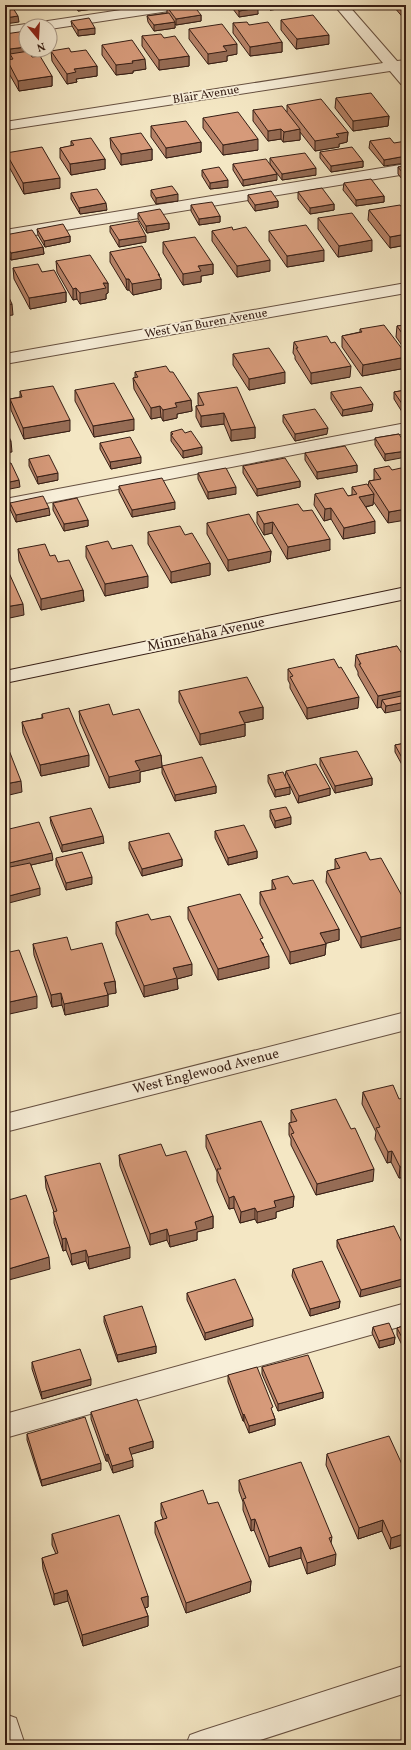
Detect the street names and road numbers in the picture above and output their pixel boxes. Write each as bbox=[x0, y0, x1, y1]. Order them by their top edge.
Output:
street label: Blair Avenue bbox=[171, 82, 241, 108]
street label: West Van Buren Avenue bbox=[143, 305, 269, 343]
street label: Minnehaha Avenue bbox=[145, 613, 267, 657]
street label: West Englewood Avenue bbox=[131, 1045, 281, 1099]

